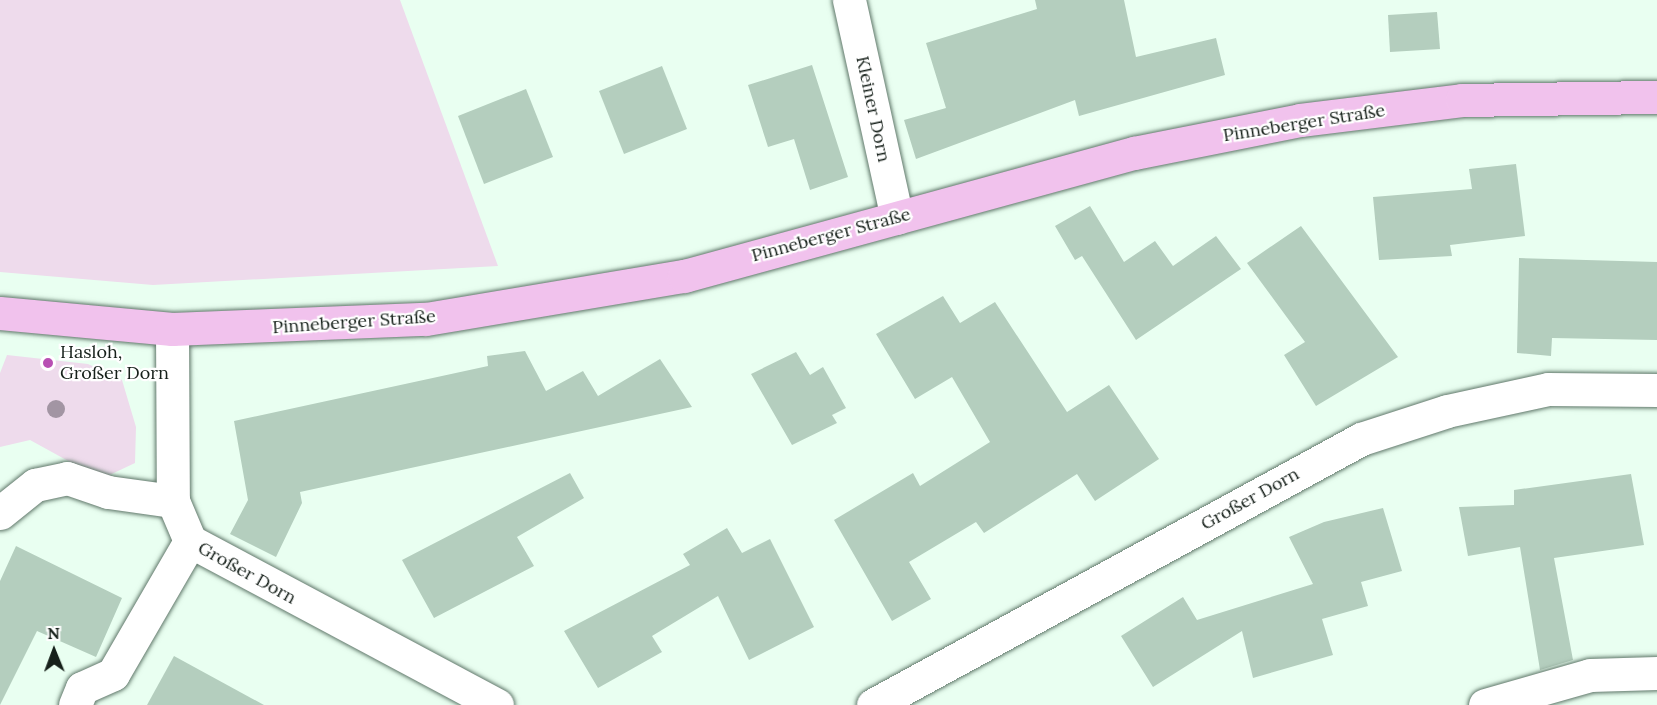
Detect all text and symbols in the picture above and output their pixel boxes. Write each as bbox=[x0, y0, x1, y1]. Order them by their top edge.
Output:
street label: Kleiner Dorn bbox=[851, 54, 895, 164]
street label: Pinneberger Straße bbox=[1221, 100, 1387, 146]
street label: Pinneberger Straße bbox=[749, 203, 913, 267]
street label: Pinneberger Straße bbox=[272, 306, 436, 338]
place label: Hasloh, Großer Dorn bbox=[60, 342, 169, 385]
marker: Hasloh, Großer Dorn bbox=[41, 356, 55, 370]
street label: Großer Dorn bbox=[1197, 463, 1303, 535]
street label: Großer Dorn bbox=[194, 537, 300, 609]
north arrow bbox=[24, 621, 84, 681]
text: N bbox=[47, 623, 60, 643]

